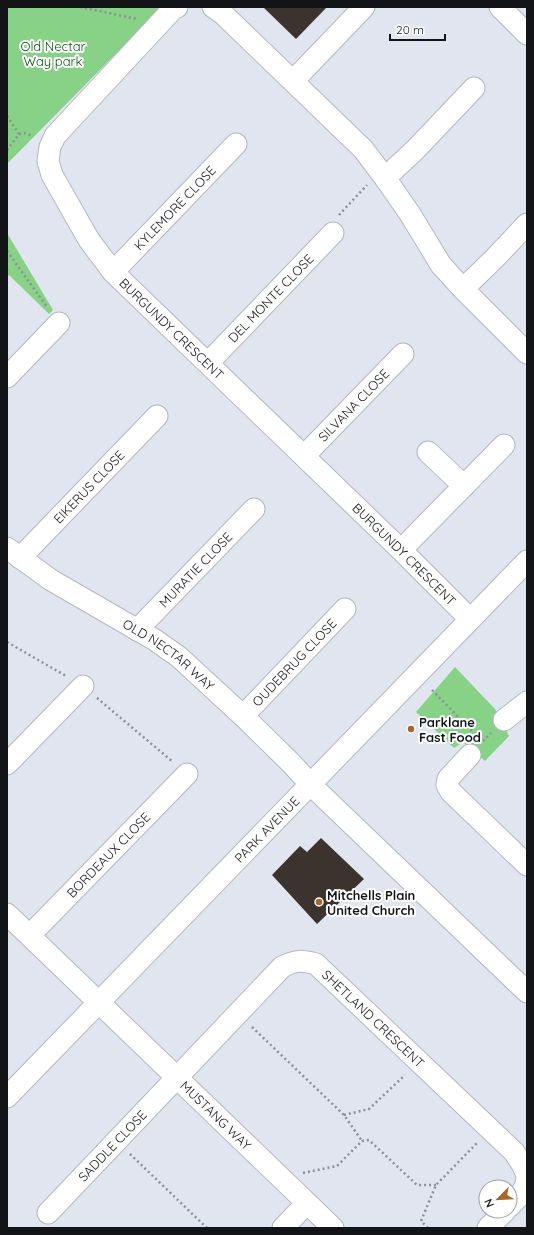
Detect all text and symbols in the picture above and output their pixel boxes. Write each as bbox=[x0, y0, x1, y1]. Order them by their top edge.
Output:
scale bar bbox=[390, 16, 445, 42]
text: 20 m bbox=[396, 22, 424, 37]
park label: Old Nectar Way park bbox=[20, 38, 86, 69]
street label: KYLEMORE CLOSE bbox=[130, 162, 219, 253]
street label: DEL MONTE CLOSE bbox=[224, 251, 316, 346]
street label: BURGUNDY CRESCENT bbox=[116, 275, 227, 383]
street label: SILVANA CLOSE bbox=[315, 365, 392, 445]
street label: EIKERUS CLOSE bbox=[50, 447, 128, 527]
street label: BURGUNDY CRESCENT bbox=[349, 500, 460, 609]
street label: MURATIE CLOSE bbox=[155, 529, 235, 611]
street label: OLD NECTAR WAY bbox=[120, 615, 218, 694]
street label: OUDEBRUG CLOSE bbox=[249, 615, 340, 710]
place label: Parklane Fast Food bbox=[419, 714, 481, 745]
marker: Parklane Fast Food bbox=[406, 724, 416, 734]
street label: PARK AVENUE bbox=[231, 793, 302, 866]
street label: BORDEAUX CLOSE bbox=[63, 809, 153, 901]
place label: Mitchells Plain United Church bbox=[327, 887, 415, 918]
marker: Mitchells Plain United Church bbox=[314, 897, 324, 907]
street label: SHETLAND CRESCENT bbox=[319, 966, 428, 1071]
street label: MUSTANG WAY bbox=[177, 1077, 255, 1153]
street label: SADDLE CLOSE bbox=[74, 1107, 150, 1185]
north arrow bbox=[478, 1179, 518, 1219]
text: N bbox=[481, 1197, 497, 1210]

